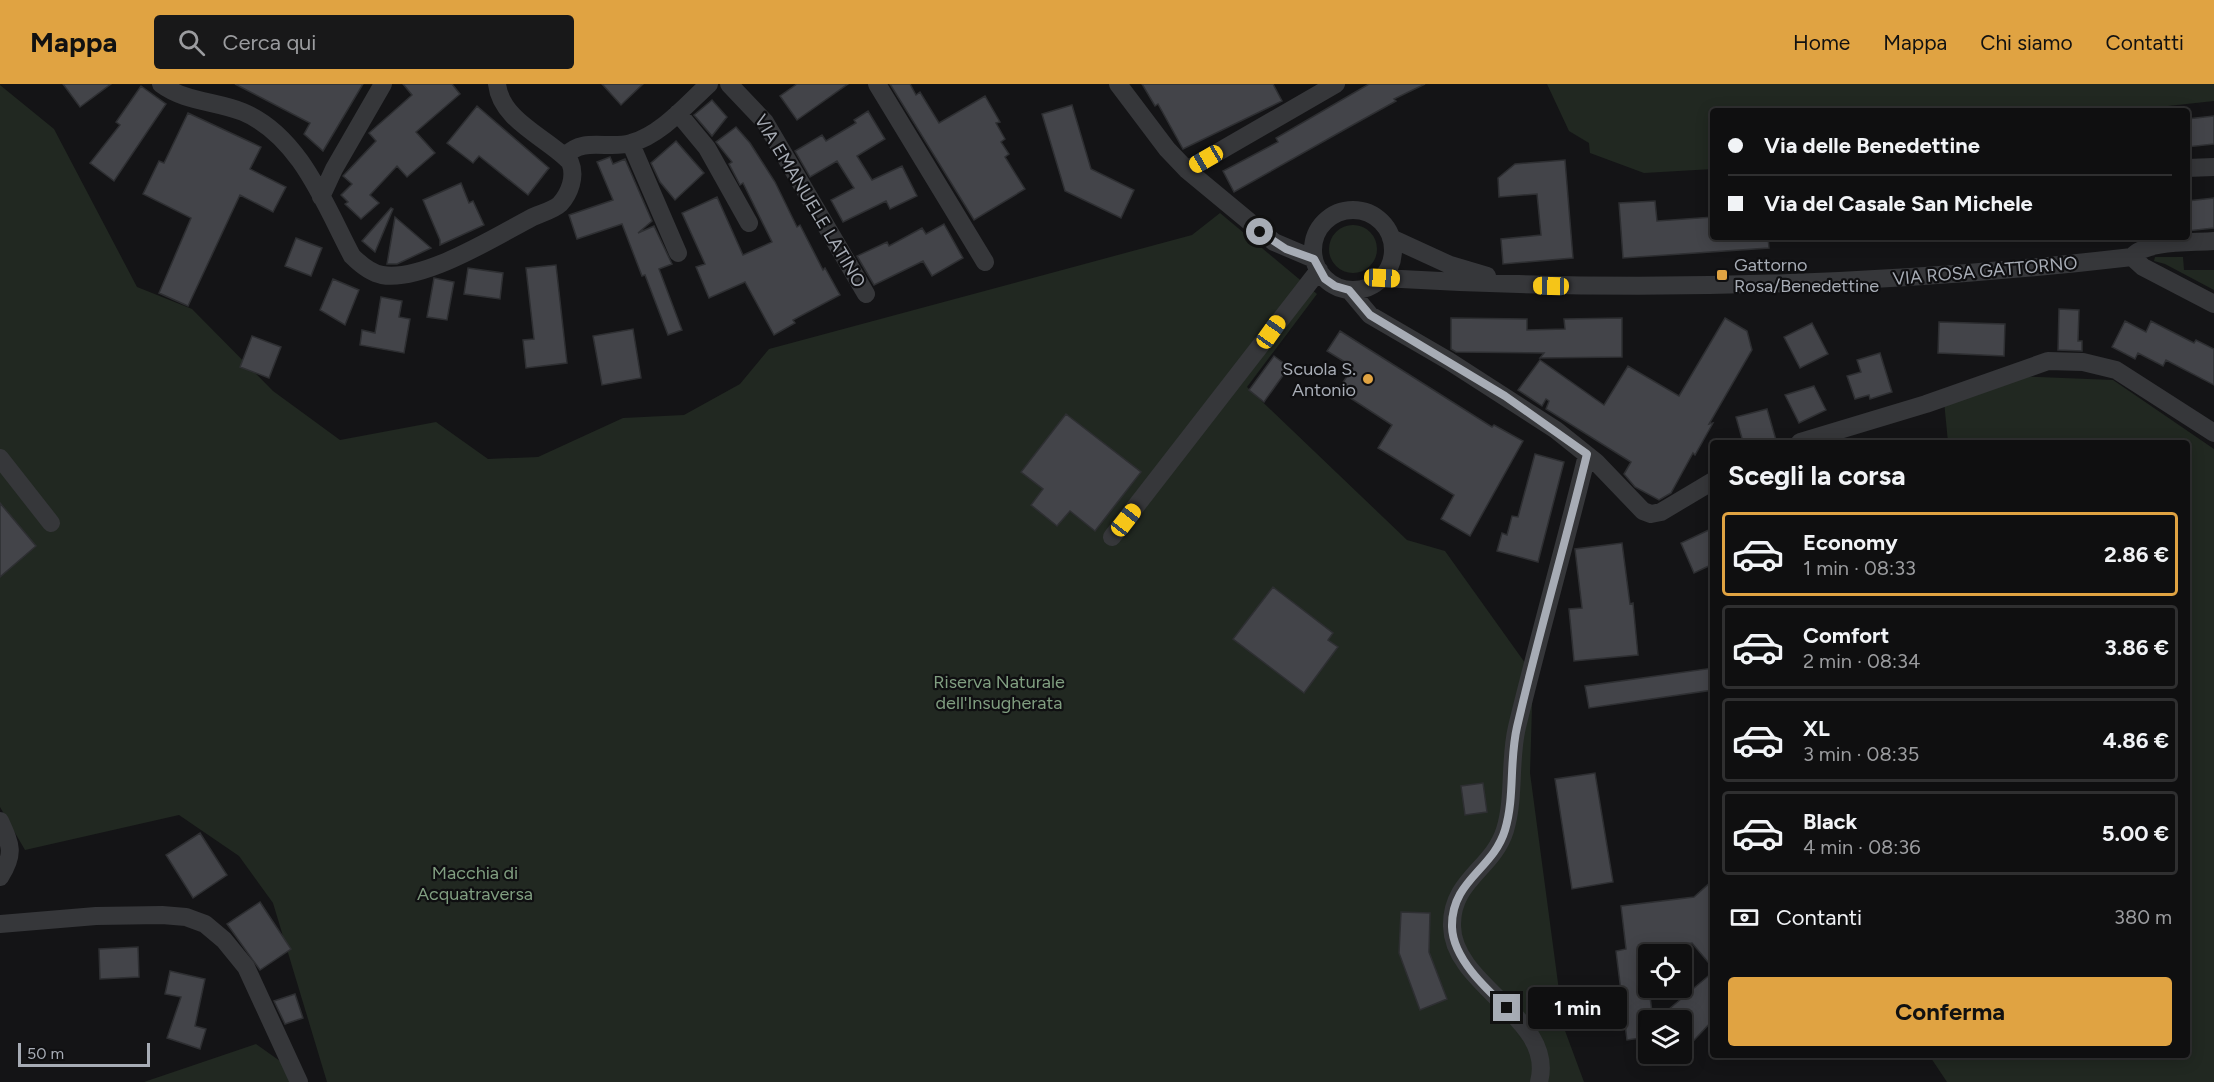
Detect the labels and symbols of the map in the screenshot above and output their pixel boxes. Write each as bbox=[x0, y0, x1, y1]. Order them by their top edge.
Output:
street label: VIA EMANUELE LATINO bbox=[750, 111, 870, 291]
car bbox=[1186, 142, 1226, 176]
route start bbox=[1246, 218, 1273, 245]
street label: VIA ROSA GATTORNO bbox=[1892, 252, 2078, 290]
place label: Gattorno Rosa/Benedettine bbox=[1734, 254, 1879, 297]
car bbox=[1364, 268, 1400, 288]
marker: Gattorno Rosa/Benedettine bbox=[1715, 268, 1729, 282]
car bbox=[1533, 277, 1569, 295]
car bbox=[1253, 312, 1289, 352]
place label: Scuola S. Antonio bbox=[1282, 358, 1356, 401]
marker: Scuola S. Antonio bbox=[1361, 372, 1375, 386]
car bbox=[1108, 500, 1144, 540]
park label: Riserva Naturale dell'Insugherata bbox=[933, 671, 1065, 714]
park label: Macchia di Acquatraversa bbox=[417, 862, 533, 905]
callout: 1 min bbox=[1528, 987, 1627, 1029]
route end bbox=[1493, 994, 1520, 1021]
scale bar bbox=[18, 1040, 150, 1068]

